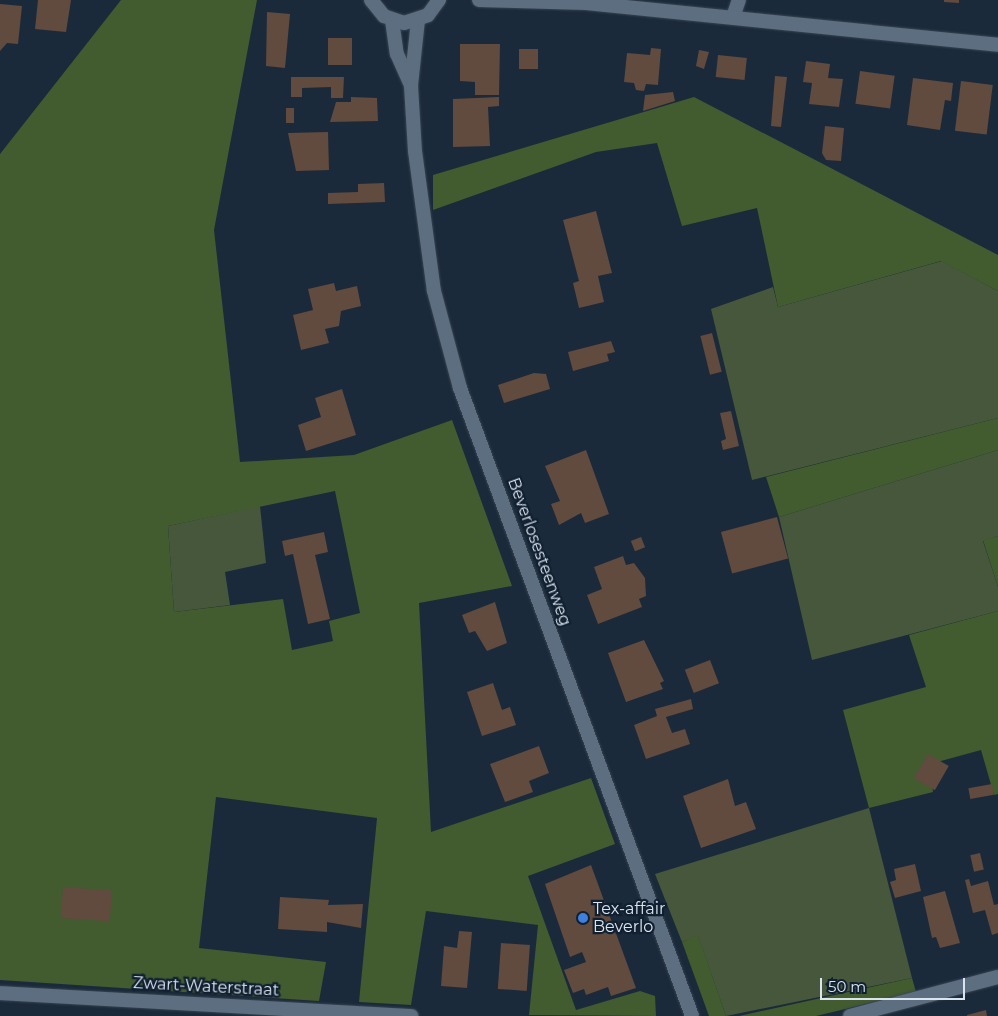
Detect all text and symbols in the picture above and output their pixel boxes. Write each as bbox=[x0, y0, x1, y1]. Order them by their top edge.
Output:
street label: Beverlosesteenweg bbox=[503, 475, 575, 629]
place label: Tex-affair Beverlo bbox=[593, 899, 665, 937]
marker: Tex-affair Beverlo bbox=[577, 912, 589, 924]
scale bar bbox=[823, 968, 968, 1000]
street label: Zwart-Waterstraat bbox=[133, 974, 279, 1000]
text: 50 m bbox=[828, 977, 866, 996]

